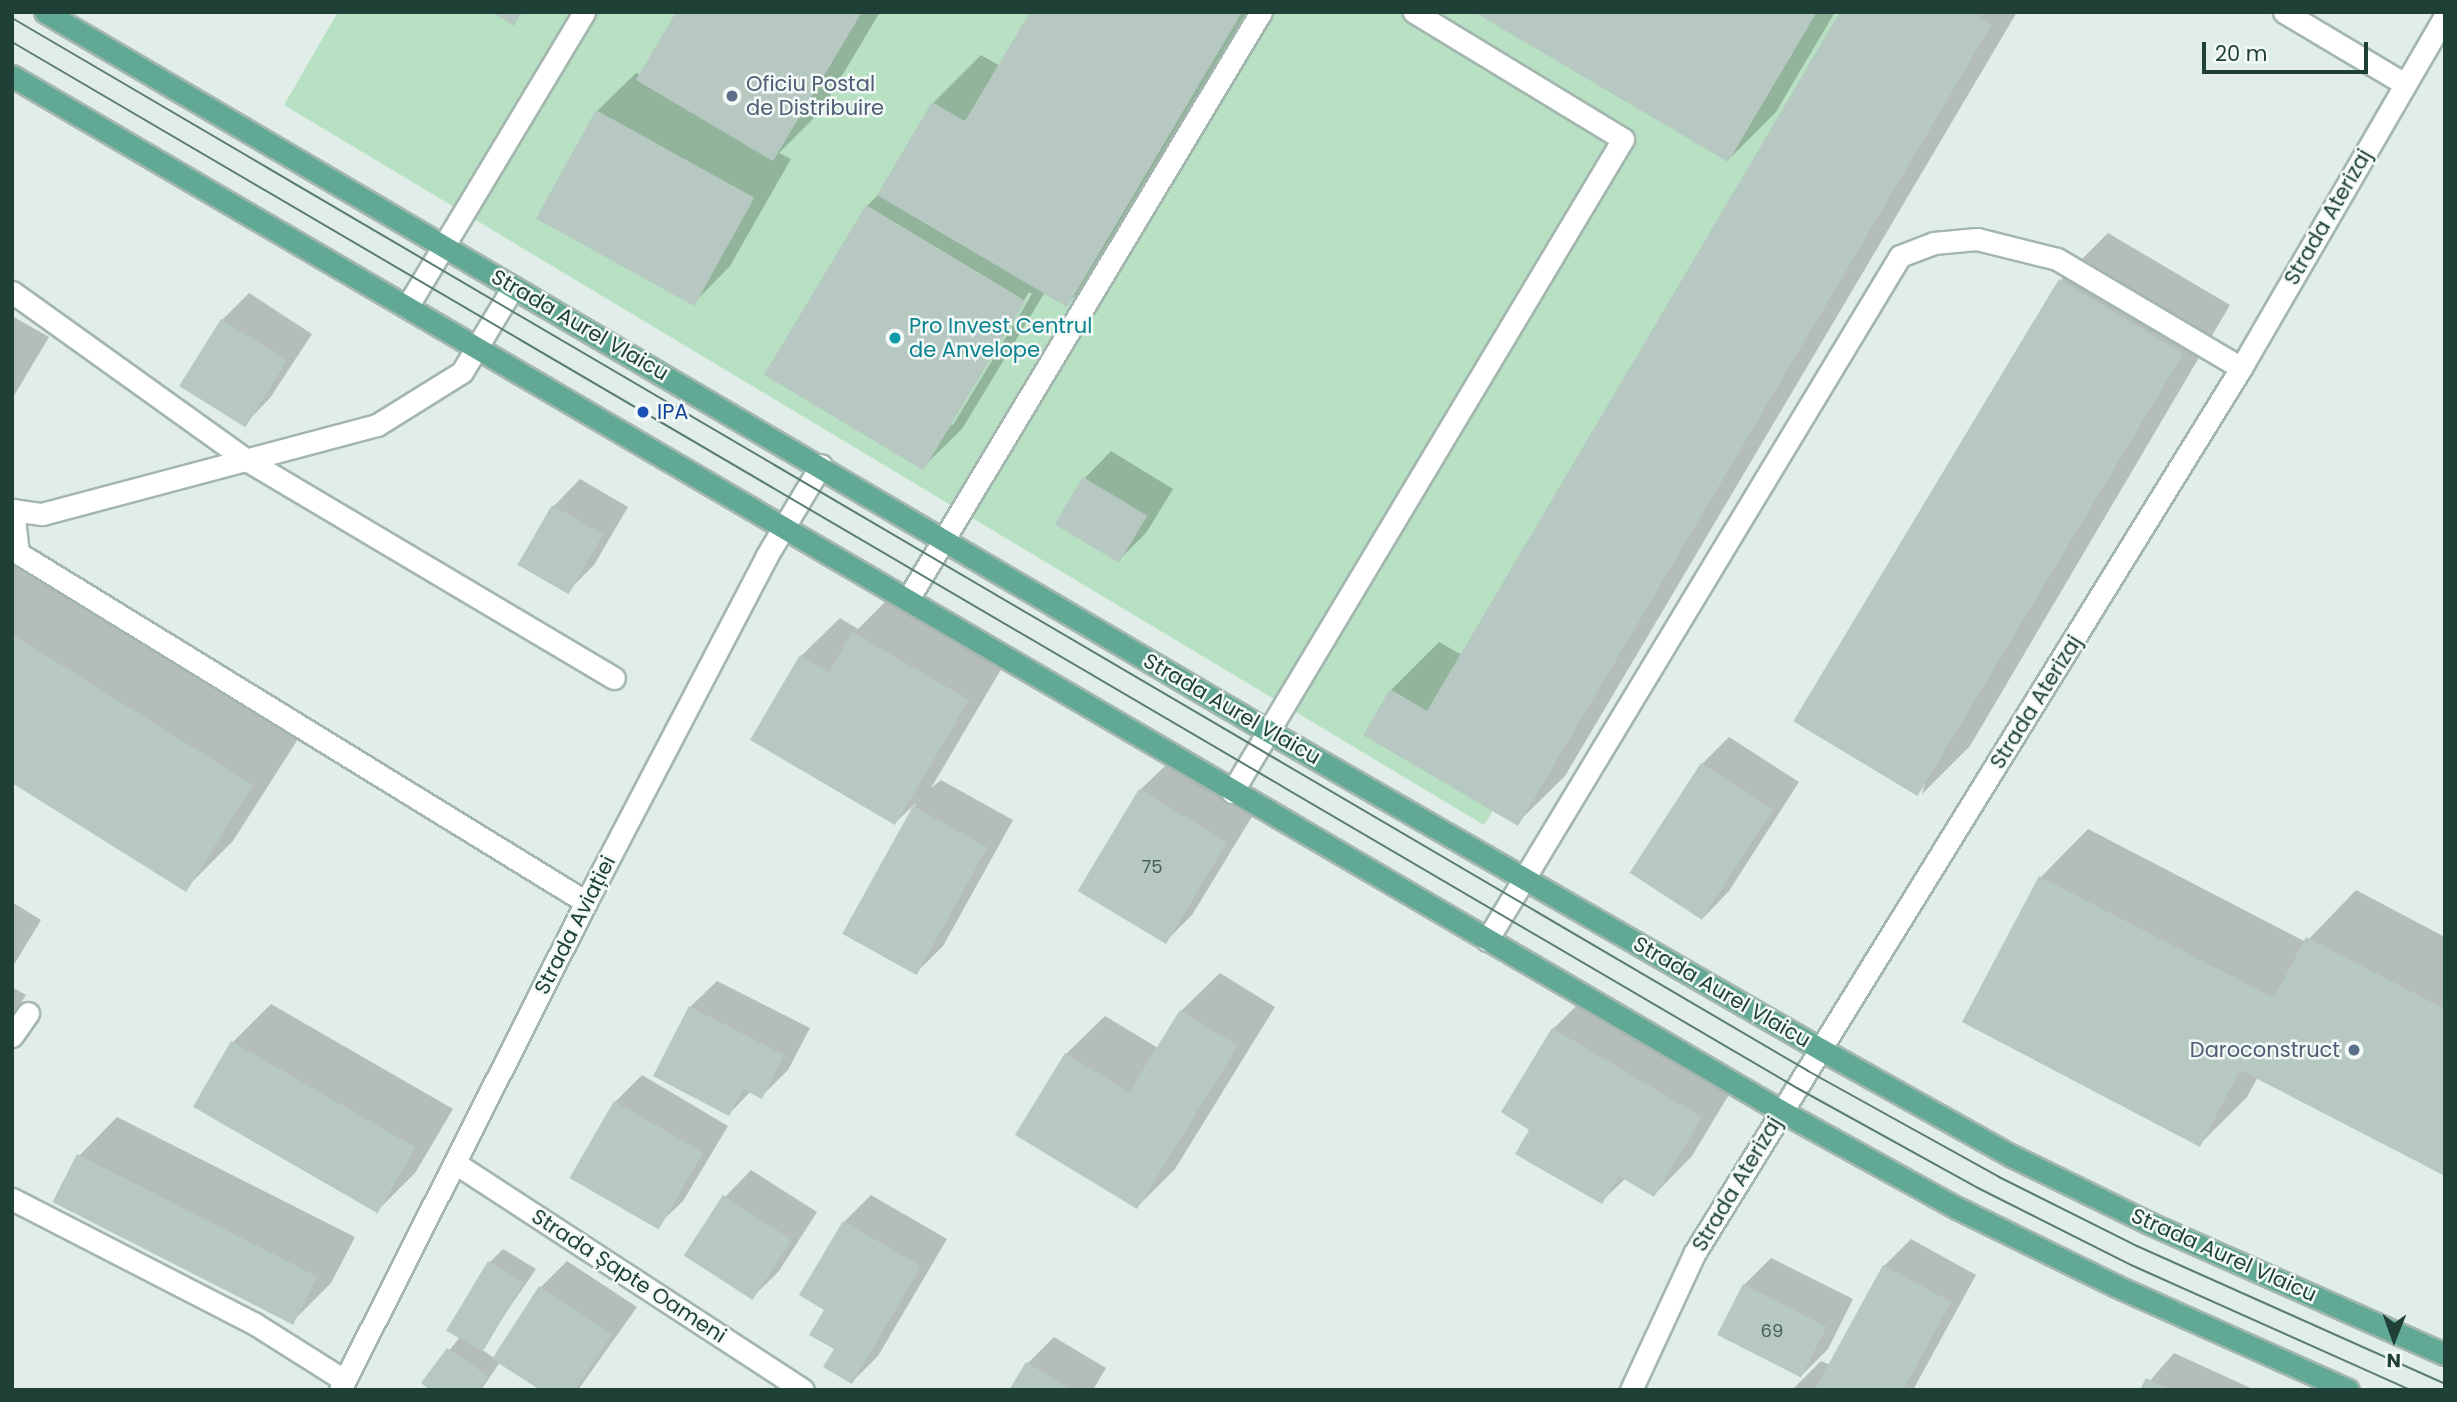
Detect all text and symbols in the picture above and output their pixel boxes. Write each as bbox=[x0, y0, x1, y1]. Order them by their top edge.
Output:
scale bar bbox=[2205, 28, 2371, 72]
text: 20 m bbox=[2215, 39, 2268, 68]
place label: Oficiu Postal de Distribuire bbox=[746, 71, 884, 121]
marker: Oficiu Postal de Distribuire bbox=[724, 88, 740, 104]
street label: Strada Aterizaj bbox=[2279, 145, 2377, 289]
street label: Strada Aurel Vlaicu bbox=[487, 264, 673, 386]
place label: Pro Invest Centrul de Anvelope bbox=[909, 313, 1092, 363]
marker: Pro Invest Centrul de Anvelope bbox=[887, 330, 903, 346]
place label: IPA bbox=[657, 399, 688, 425]
marker: IPA bbox=[635, 404, 651, 420]
street label: Strada Aterizaj bbox=[1985, 631, 2087, 773]
street label: Strada Aurel Vlaicu bbox=[1139, 648, 1325, 770]
street label: Strada Aviației bbox=[529, 851, 621, 999]
house number: 75 bbox=[1141, 856, 1163, 878]
street label: Strada Aurel Vlaicu bbox=[1629, 931, 1815, 1053]
place label: Daroconstruct bbox=[2190, 1037, 2340, 1063]
marker: Daroconstruct bbox=[2346, 1042, 2362, 1058]
street label: Strada Aterizaj bbox=[1687, 1112, 1787, 1256]
street label: Strada Aurel Vlaicu bbox=[2127, 1203, 2321, 1307]
street label: Strada Șapte Oameni bbox=[527, 1204, 731, 1348]
north arrow bbox=[2359, 1304, 2429, 1374]
house number: 69 bbox=[1761, 1320, 1783, 1342]
text: N bbox=[2386, 1347, 2401, 1374]

